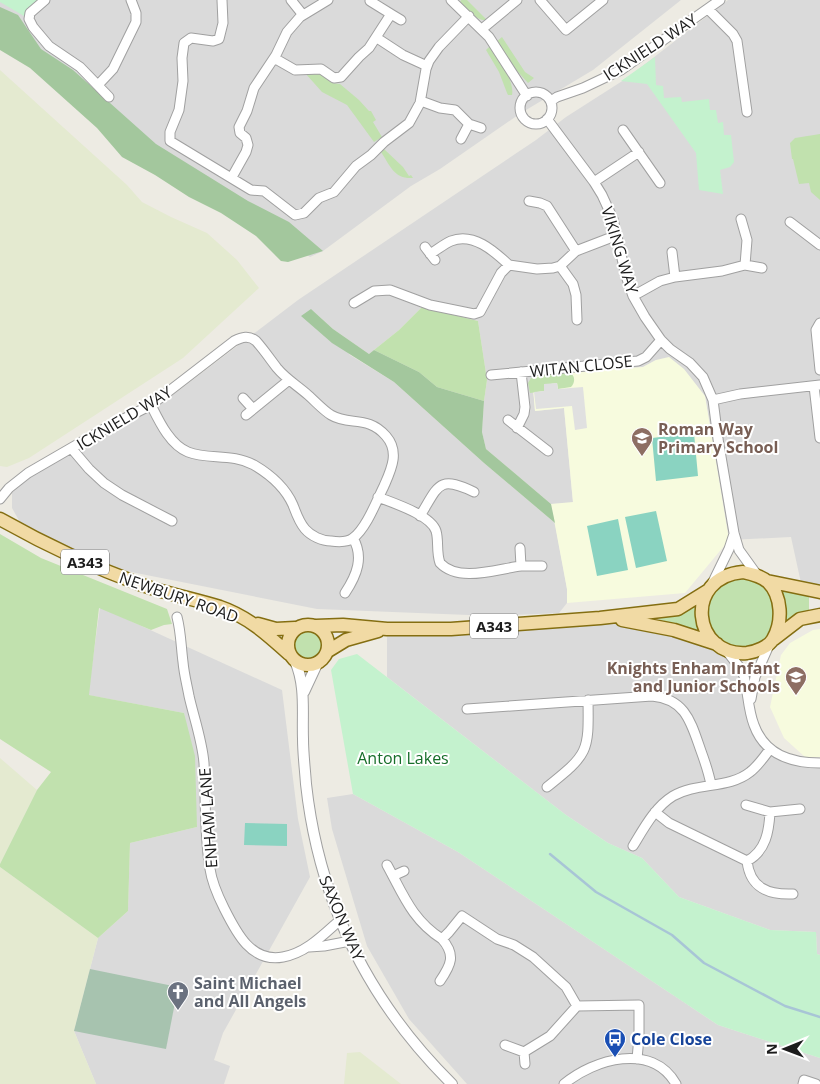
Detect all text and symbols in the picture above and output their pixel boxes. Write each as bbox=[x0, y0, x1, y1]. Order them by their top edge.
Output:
street label: ICKNIELD WAY bbox=[599, 8, 701, 86]
street label: VIKING WAY bbox=[596, 204, 644, 296]
street label: WITAN CLOSE bbox=[529, 350, 633, 382]
street label: ICKNIELD WAY bbox=[72, 381, 176, 455]
place label: Roman Way Primary School bbox=[658, 418, 778, 458]
school or university icon: Roman Way Primary School bbox=[630, 426, 654, 457]
road number: A343 bbox=[61, 550, 109, 574]
street label: NEWBURY ROAD bbox=[116, 566, 242, 628]
road number: A343 bbox=[470, 614, 518, 638]
place label: Knights Enham Infant and Junior Schools bbox=[607, 657, 780, 697]
school or university icon: Knights Enham Infant and Junior Schools bbox=[784, 665, 808, 696]
park label: Anton Lakes bbox=[357, 747, 449, 769]
street label: ENHAM LANE bbox=[194, 767, 222, 869]
street label: SAXON WAY bbox=[314, 872, 370, 964]
place label: Saint Michael and All Angels bbox=[194, 972, 306, 1012]
church icon: Saint Michael and All Angels bbox=[166, 980, 190, 1011]
north arrow bbox=[760, 1024, 810, 1074]
bus stop icon: Cole Close bbox=[603, 1027, 627, 1058]
place label: Cole Close bbox=[631, 1028, 712, 1050]
text: N bbox=[762, 1043, 781, 1055]

